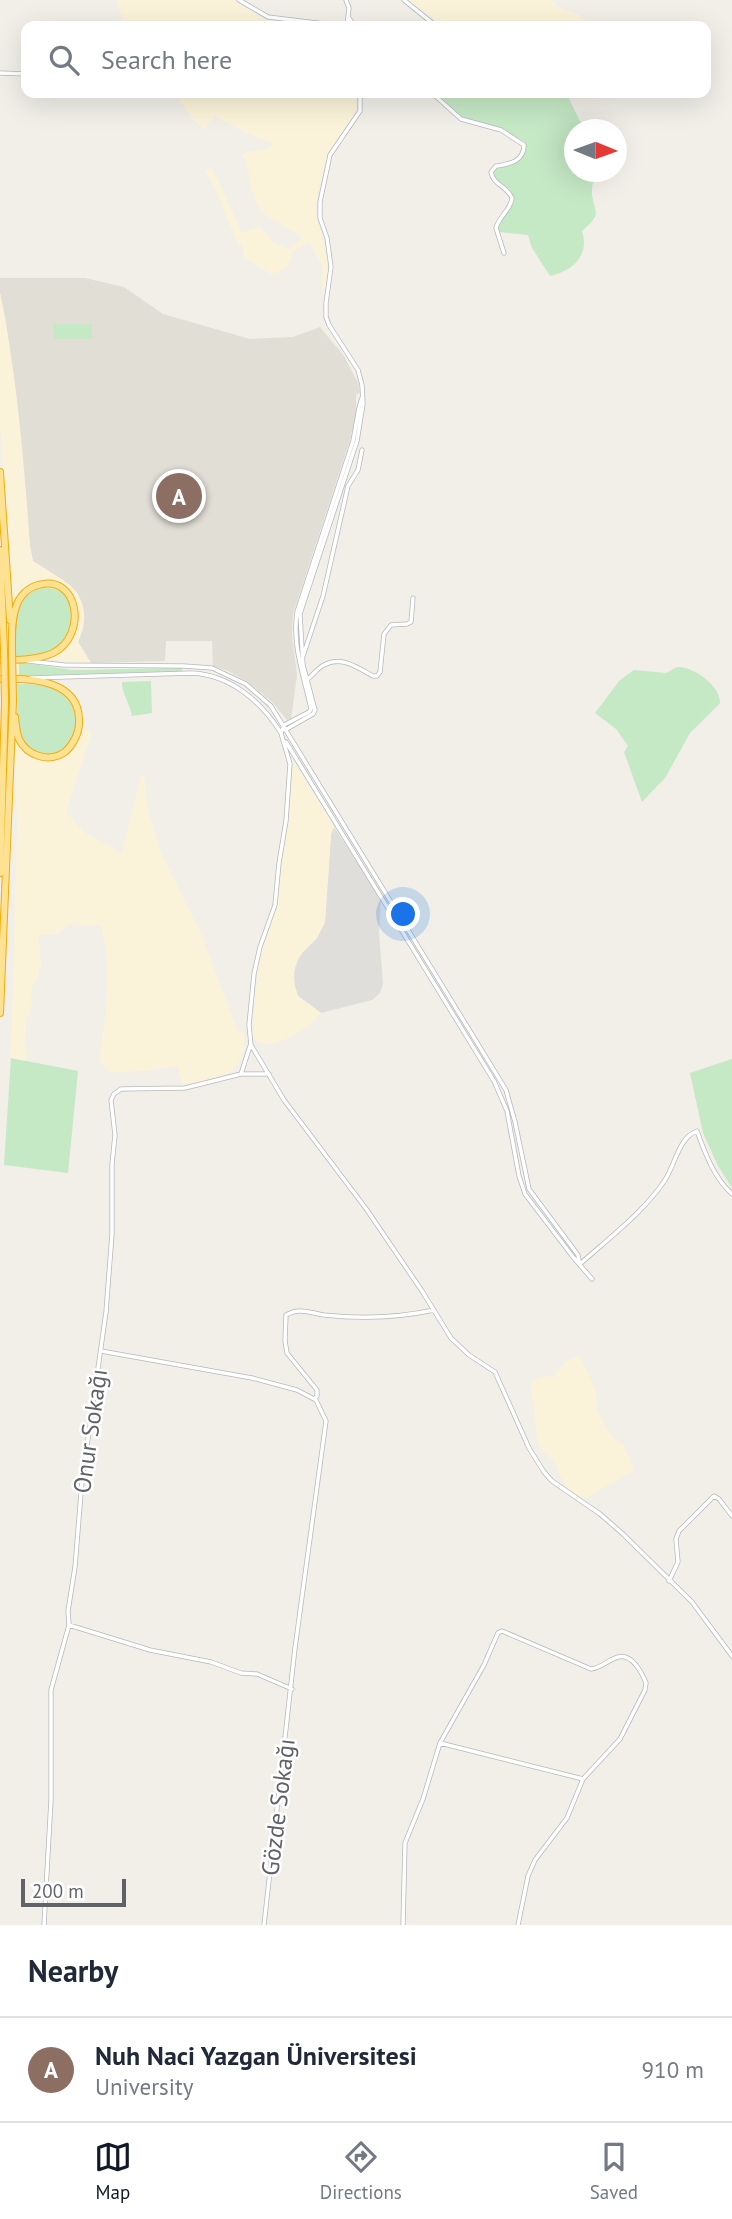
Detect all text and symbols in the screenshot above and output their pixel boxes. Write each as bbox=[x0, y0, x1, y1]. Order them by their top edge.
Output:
search box bbox=[21, 21, 711, 98]
icon: search bbox=[45, 41, 83, 79]
text: Search here bbox=[101, 43, 232, 76]
north arrow bbox=[564, 119, 627, 182]
pin: A bbox=[156, 470, 202, 522]
your location bbox=[386, 897, 420, 931]
street label: Onur Sokağı bbox=[66, 1367, 114, 1495]
street label: Gözde Sokağı bbox=[254, 1737, 302, 1877]
scale bar bbox=[21, 1876, 126, 1908]
text: 200 m bbox=[32, 1879, 84, 1903]
text: Nearby bbox=[28, 1951, 118, 1990]
text: Nuh Naci Yazgan Üniversitesi bbox=[95, 2039, 417, 2072]
text: A bbox=[44, 2055, 58, 2084]
text: 910 m bbox=[642, 2055, 704, 2084]
text: University bbox=[95, 2072, 193, 2101]
tab: Map bbox=[94, 2138, 132, 2204]
tab: Directions bbox=[320, 2138, 402, 2204]
tab: Saved bbox=[590, 2138, 638, 2204]

